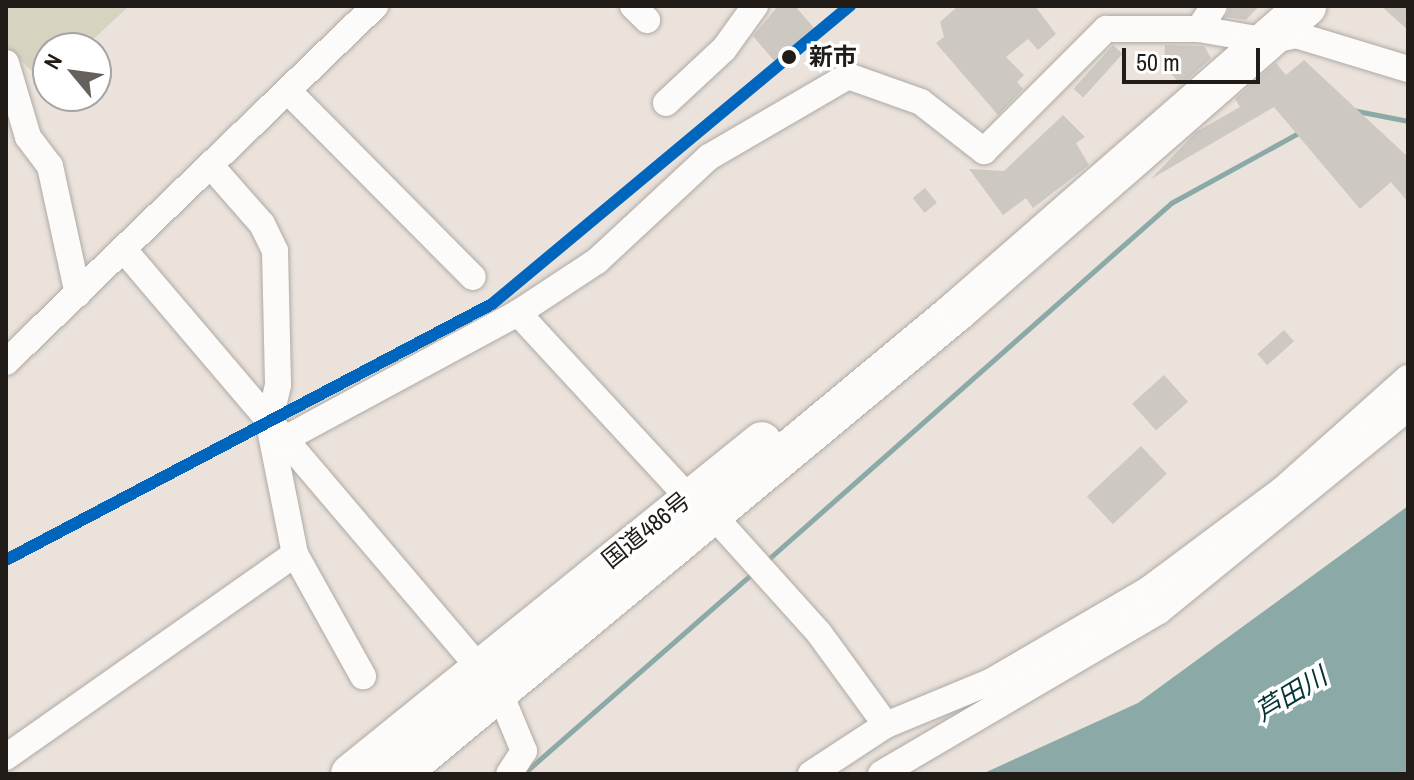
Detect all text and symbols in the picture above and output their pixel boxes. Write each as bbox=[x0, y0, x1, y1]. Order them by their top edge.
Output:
north arrow bbox=[32, 32, 112, 112]
scale bar bbox=[1126, 32, 1264, 82]
place label: 新市 bbox=[809, 43, 857, 71]
marker: 新市 bbox=[776, 44, 802, 70]
text: 50 m bbox=[1136, 46, 1180, 78]
text: N bbox=[36, 48, 69, 74]
street label: 国道486号 bbox=[596, 486, 696, 574]
water label: 芦田川 bbox=[1250, 661, 1332, 727]

